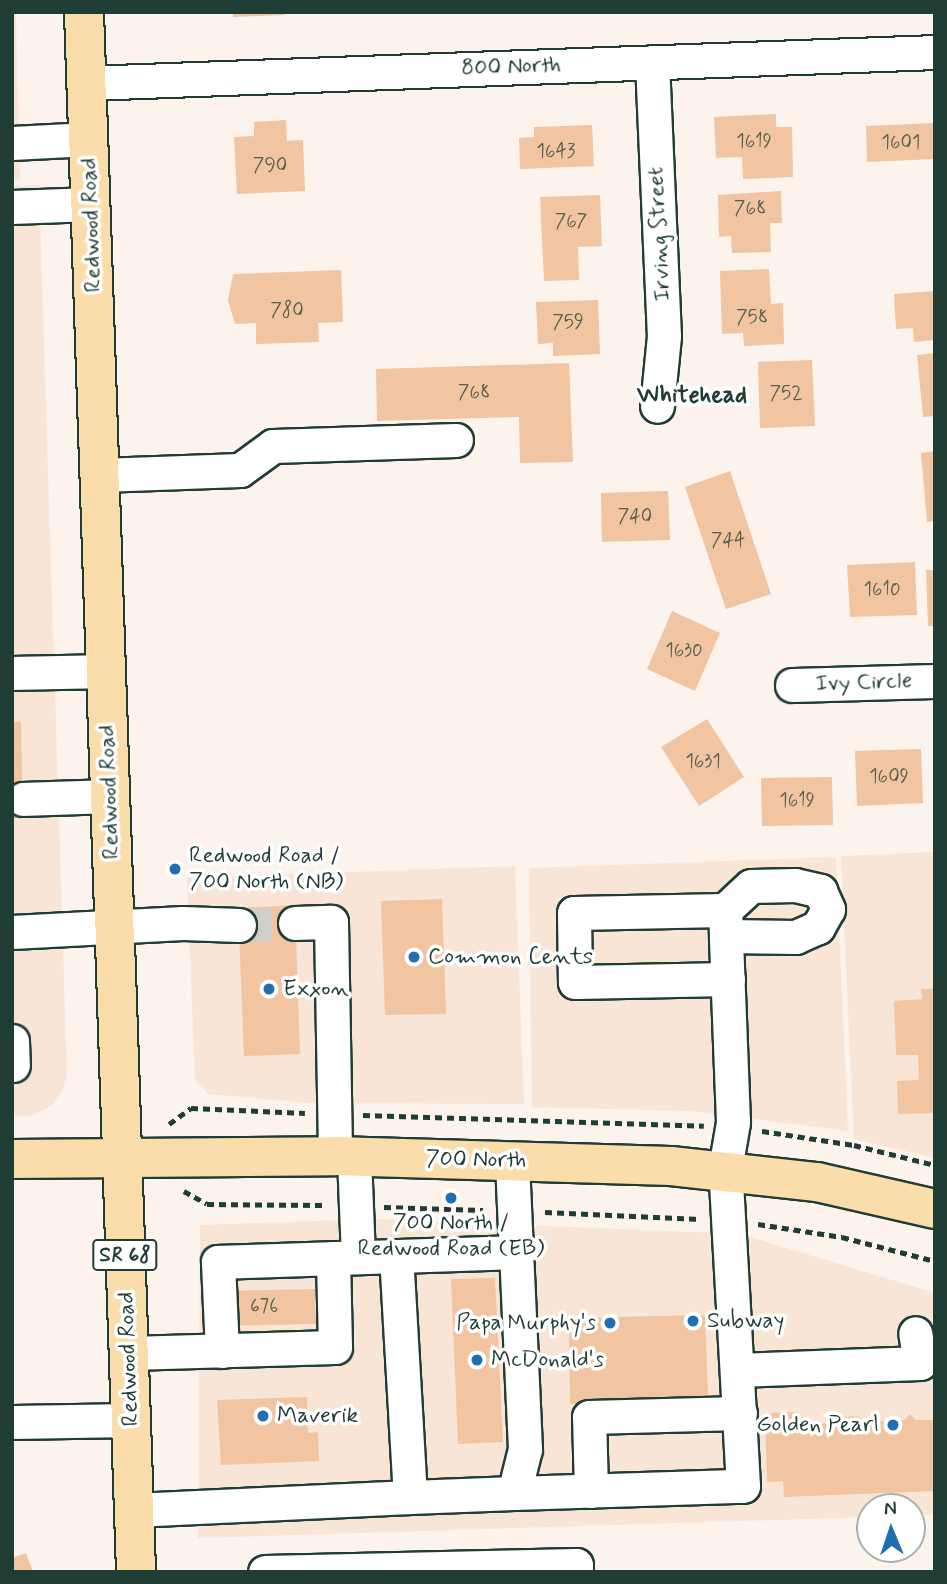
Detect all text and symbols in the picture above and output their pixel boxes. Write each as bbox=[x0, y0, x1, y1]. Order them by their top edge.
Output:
street label: 800 North bbox=[461, 51, 561, 83]
house number: 1619 bbox=[736, 131, 772, 153]
house number: 1601 bbox=[882, 132, 920, 154]
house number: 1643 bbox=[537, 141, 575, 163]
house number: 790 bbox=[253, 155, 287, 177]
street label: Redwood Road bbox=[76, 157, 108, 293]
street label: Irving Street bbox=[643, 164, 677, 304]
house number: 768 bbox=[734, 198, 766, 220]
house number: 767 bbox=[555, 211, 587, 233]
house number: 780 bbox=[270, 300, 304, 322]
house number: 758 bbox=[736, 307, 768, 329]
house number: 759 bbox=[552, 312, 584, 334]
house number: 768 bbox=[458, 382, 490, 404]
district label: Whitehead bbox=[637, 382, 747, 410]
house number: 752 bbox=[770, 383, 802, 405]
house number: 740 bbox=[618, 506, 652, 528]
house number: 744 bbox=[711, 530, 745, 552]
house number: 1610 bbox=[863, 579, 901, 601]
house number: 1630 bbox=[665, 640, 703, 662]
street label: Ivy Circle bbox=[815, 668, 913, 698]
street label: Redwood Road bbox=[94, 724, 126, 860]
house number: 1631 bbox=[685, 751, 721, 773]
house number: 1609 bbox=[869, 766, 909, 788]
house number: 1619 bbox=[779, 790, 815, 812]
place label: Redwood Road / 700 North (NB) bbox=[189, 842, 343, 896]
marker: Redwood Road / 700 North (NB) bbox=[167, 861, 183, 877]
place label: Common Cents bbox=[428, 943, 589, 971]
marker: Common Cents bbox=[406, 949, 422, 965]
place label: Exxon bbox=[283, 975, 349, 1003]
marker: Exxon bbox=[261, 981, 277, 997]
street label: 700 North bbox=[426, 1145, 526, 1175]
marker: 700 North / Redwood Road (EB) bbox=[443, 1190, 459, 1206]
place label: 700 North / Redwood Road (EB) bbox=[357, 1209, 545, 1263]
road number: SR 68 bbox=[92, 1238, 158, 1272]
street label: Redwood Road bbox=[113, 1291, 145, 1427]
house number: 676 bbox=[250, 1296, 278, 1318]
place label: Subway bbox=[707, 1307, 784, 1335]
place label: Papa Murphy's bbox=[457, 1309, 596, 1337]
marker: Subway bbox=[685, 1313, 701, 1329]
marker: Papa Murphy's bbox=[602, 1315, 618, 1331]
place label: McDonald's bbox=[491, 1346, 604, 1374]
marker: McDonald's bbox=[469, 1352, 485, 1368]
place label: Maverik bbox=[277, 1402, 358, 1430]
marker: Maverik bbox=[255, 1408, 271, 1424]
place label: Golden Pearl bbox=[760, 1411, 879, 1439]
marker: Golden Pearl bbox=[885, 1417, 901, 1433]
north arrow bbox=[856, 1493, 926, 1563]
text: N bbox=[884, 1496, 897, 1521]

